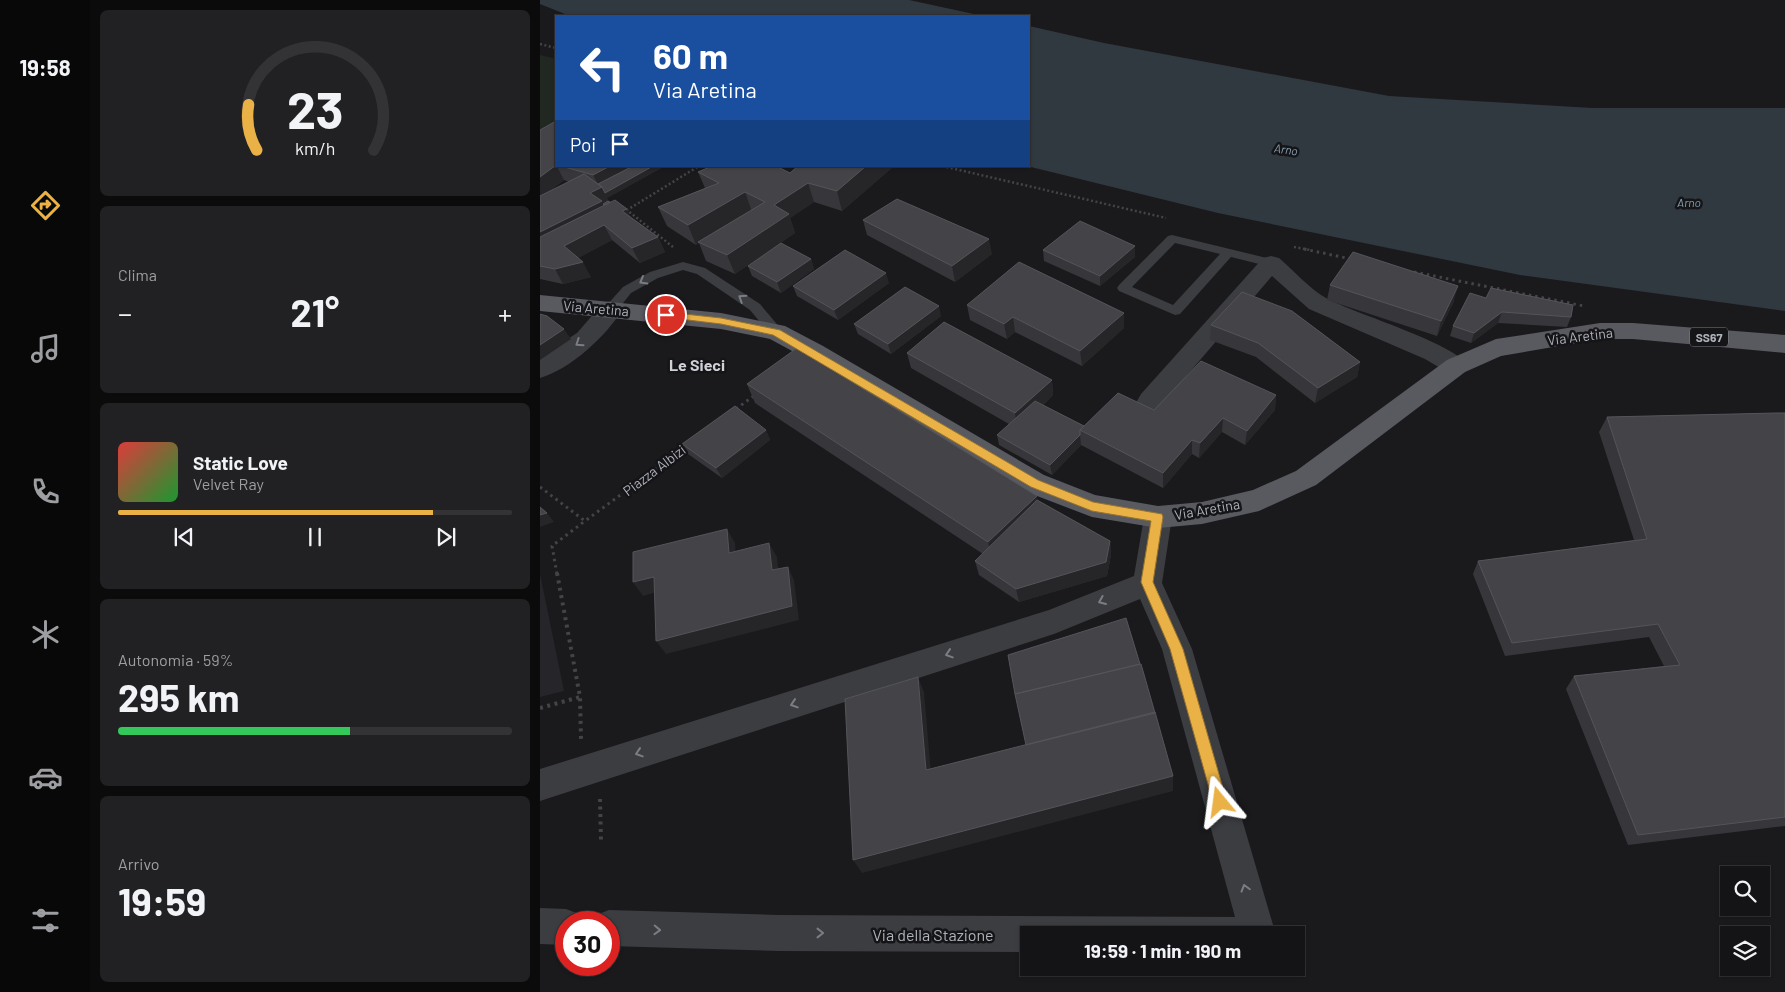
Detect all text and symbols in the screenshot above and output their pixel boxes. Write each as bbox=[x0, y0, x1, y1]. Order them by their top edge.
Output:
text: 60 m bbox=[653, 34, 728, 76]
icon: left bbox=[570, 35, 635, 100]
text: 19:58 bbox=[19, 54, 71, 80]
text: Via Aretina bbox=[653, 76, 757, 102]
text: 23 bbox=[287, 77, 343, 139]
icon: arrive bbox=[606, 130, 634, 158]
text: Poi bbox=[570, 133, 596, 156]
text: km/h bbox=[295, 137, 335, 159]
water label: Arno bbox=[1273, 140, 1299, 158]
icon: directions bbox=[28, 188, 63, 223]
water label: Arno bbox=[1677, 195, 1701, 209]
text: Clima bbox=[118, 265, 157, 284]
one-way arrow bbox=[640, 274, 649, 284]
text: 21° bbox=[291, 289, 339, 335]
pin bbox=[645, 294, 687, 336]
one-way arrow bbox=[738, 295, 747, 304]
text: − bbox=[118, 296, 132, 330]
text: + bbox=[498, 296, 512, 330]
street label: Via Aretina bbox=[562, 297, 630, 319]
icon: arrive bbox=[652, 301, 680, 329]
street label: Via Aretina bbox=[1546, 324, 1614, 348]
road number: SS67 bbox=[1690, 328, 1728, 347]
icon: music bbox=[28, 331, 63, 366]
one-way arrow bbox=[576, 337, 585, 346]
district label: Le Sieci bbox=[669, 355, 725, 374]
street label: Piazza Albizi bbox=[619, 441, 689, 499]
text: Static Love bbox=[193, 451, 288, 474]
icon: phone bbox=[28, 474, 63, 509]
text: Velvet Ray bbox=[193, 474, 264, 493]
street label: Via Aretina bbox=[1173, 495, 1241, 523]
icon: previous bbox=[170, 523, 198, 551]
icon: pause bbox=[301, 523, 329, 551]
icon: next bbox=[432, 523, 460, 551]
one-way arrow bbox=[1098, 594, 1107, 605]
icon: climate bbox=[28, 617, 63, 652]
one-way arrow bbox=[945, 648, 953, 658]
text: Autonomia · 59% bbox=[118, 650, 233, 669]
text: 295 km bbox=[118, 674, 240, 720]
one-way arrow bbox=[790, 698, 799, 708]
one-way arrow bbox=[635, 747, 644, 757]
icon: car bbox=[28, 760, 63, 795]
position arrow bbox=[1193, 775, 1245, 827]
text: Arrivo bbox=[118, 854, 160, 873]
map controls bbox=[1720, 866, 1770, 976]
button: search bbox=[1720, 866, 1770, 916]
text: 19:59 bbox=[118, 878, 206, 924]
one-way arrow bbox=[1240, 885, 1250, 893]
icon: filters bbox=[28, 903, 63, 938]
speed limit sign: 30 bbox=[555, 911, 620, 976]
one-way arrow bbox=[654, 925, 662, 935]
street label: Via della Stazione bbox=[872, 925, 994, 944]
button: layers bbox=[1720, 926, 1770, 976]
one-way arrow bbox=[816, 928, 824, 939]
text: 19:59 · 1 min · 190 m bbox=[1084, 939, 1241, 962]

